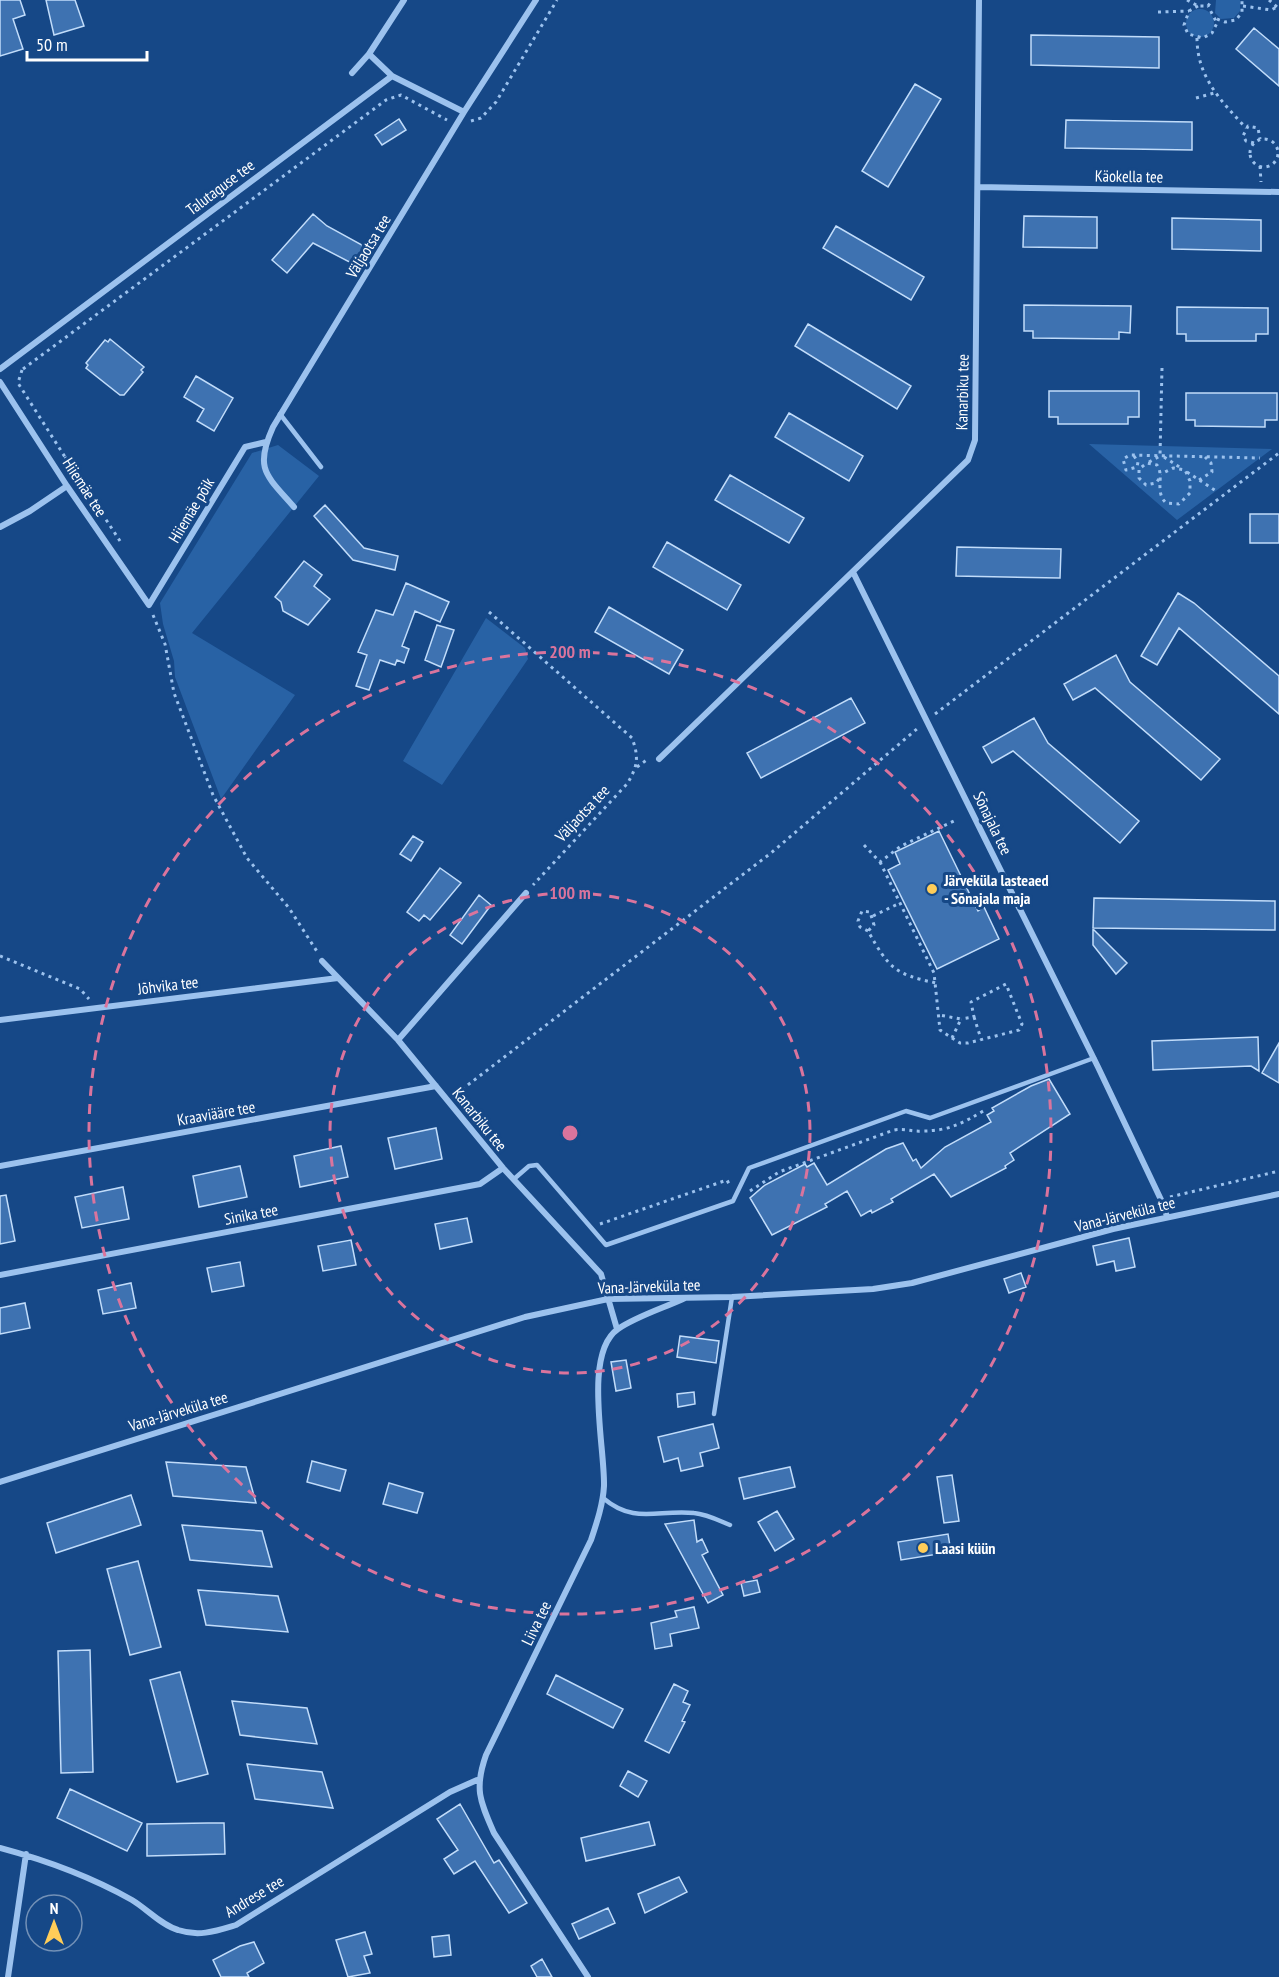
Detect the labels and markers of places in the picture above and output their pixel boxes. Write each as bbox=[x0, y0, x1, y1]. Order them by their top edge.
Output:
place label: Järveküla lasteaed - Sõnajala maja bbox=[943, 870, 1049, 908]
marker: Järveküla lasteaed - Sõnajala maja bbox=[925, 882, 939, 896]
centre of rings bbox=[560, 1123, 580, 1143]
place label: Laasi küün bbox=[935, 1538, 996, 1558]
marker: Laasi küün bbox=[916, 1541, 930, 1555]

